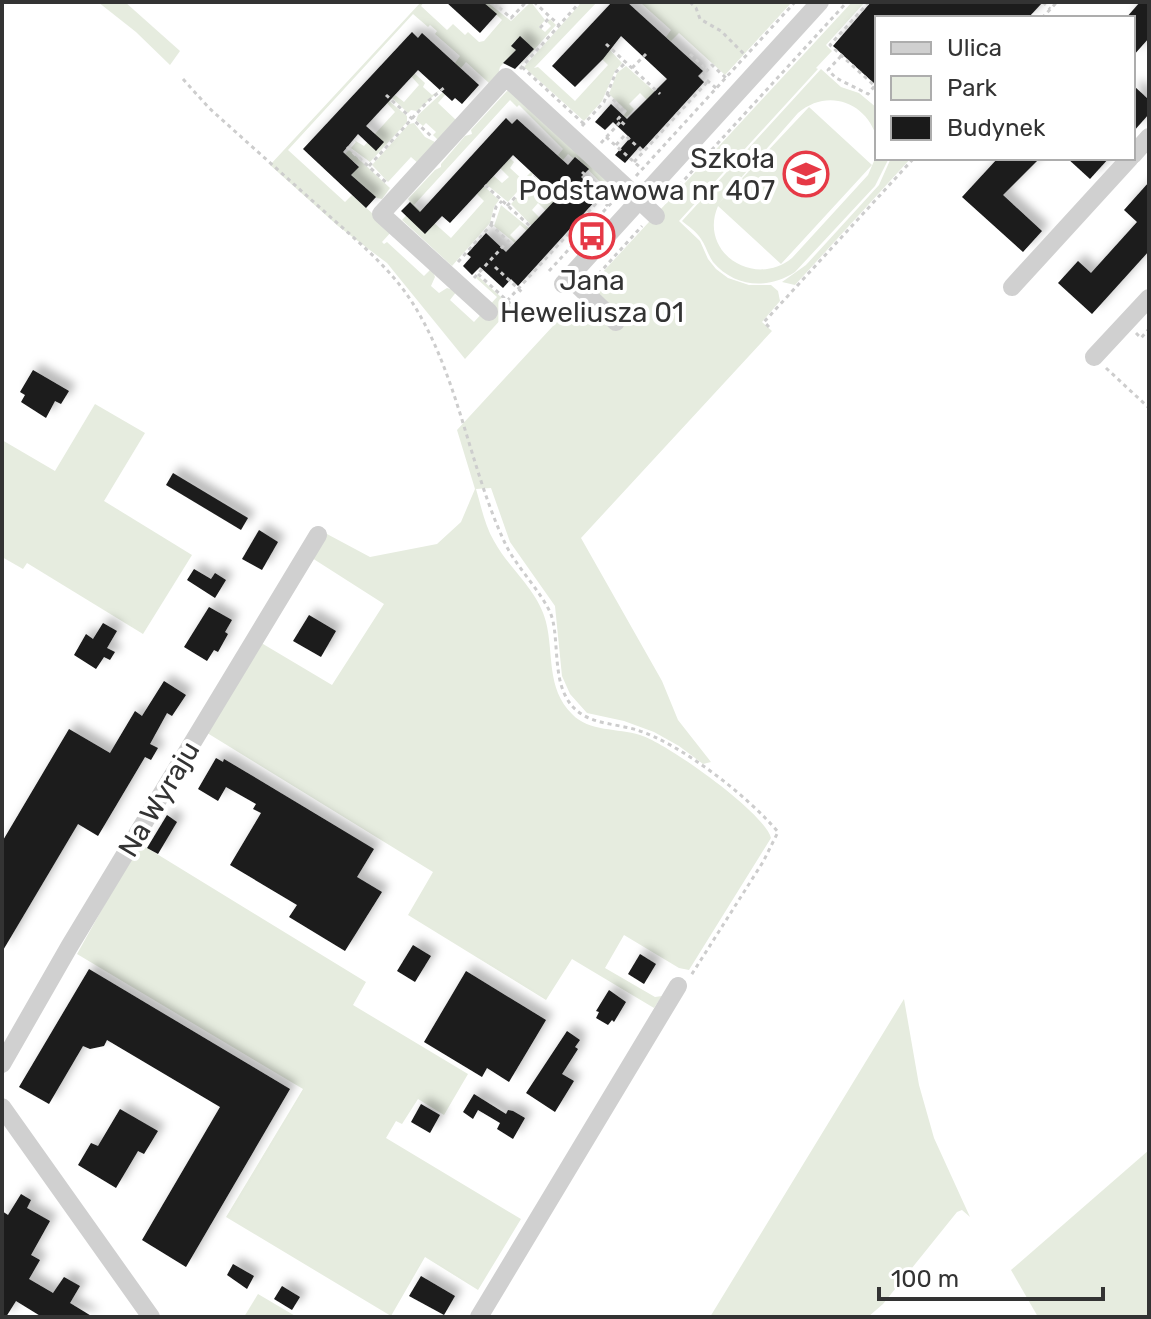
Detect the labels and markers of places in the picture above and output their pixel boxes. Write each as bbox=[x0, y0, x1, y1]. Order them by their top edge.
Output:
place label: Szkoła Podstawowa nr 407 bbox=[518, 142, 775, 207]
school or university icon: Szkoła Podstawowa nr 407 bbox=[782, 150, 830, 198]
bus stop icon: Jana Heweliusza 01 bbox=[568, 212, 616, 260]
place label: Jana Heweliusza 01 bbox=[500, 264, 684, 329]

